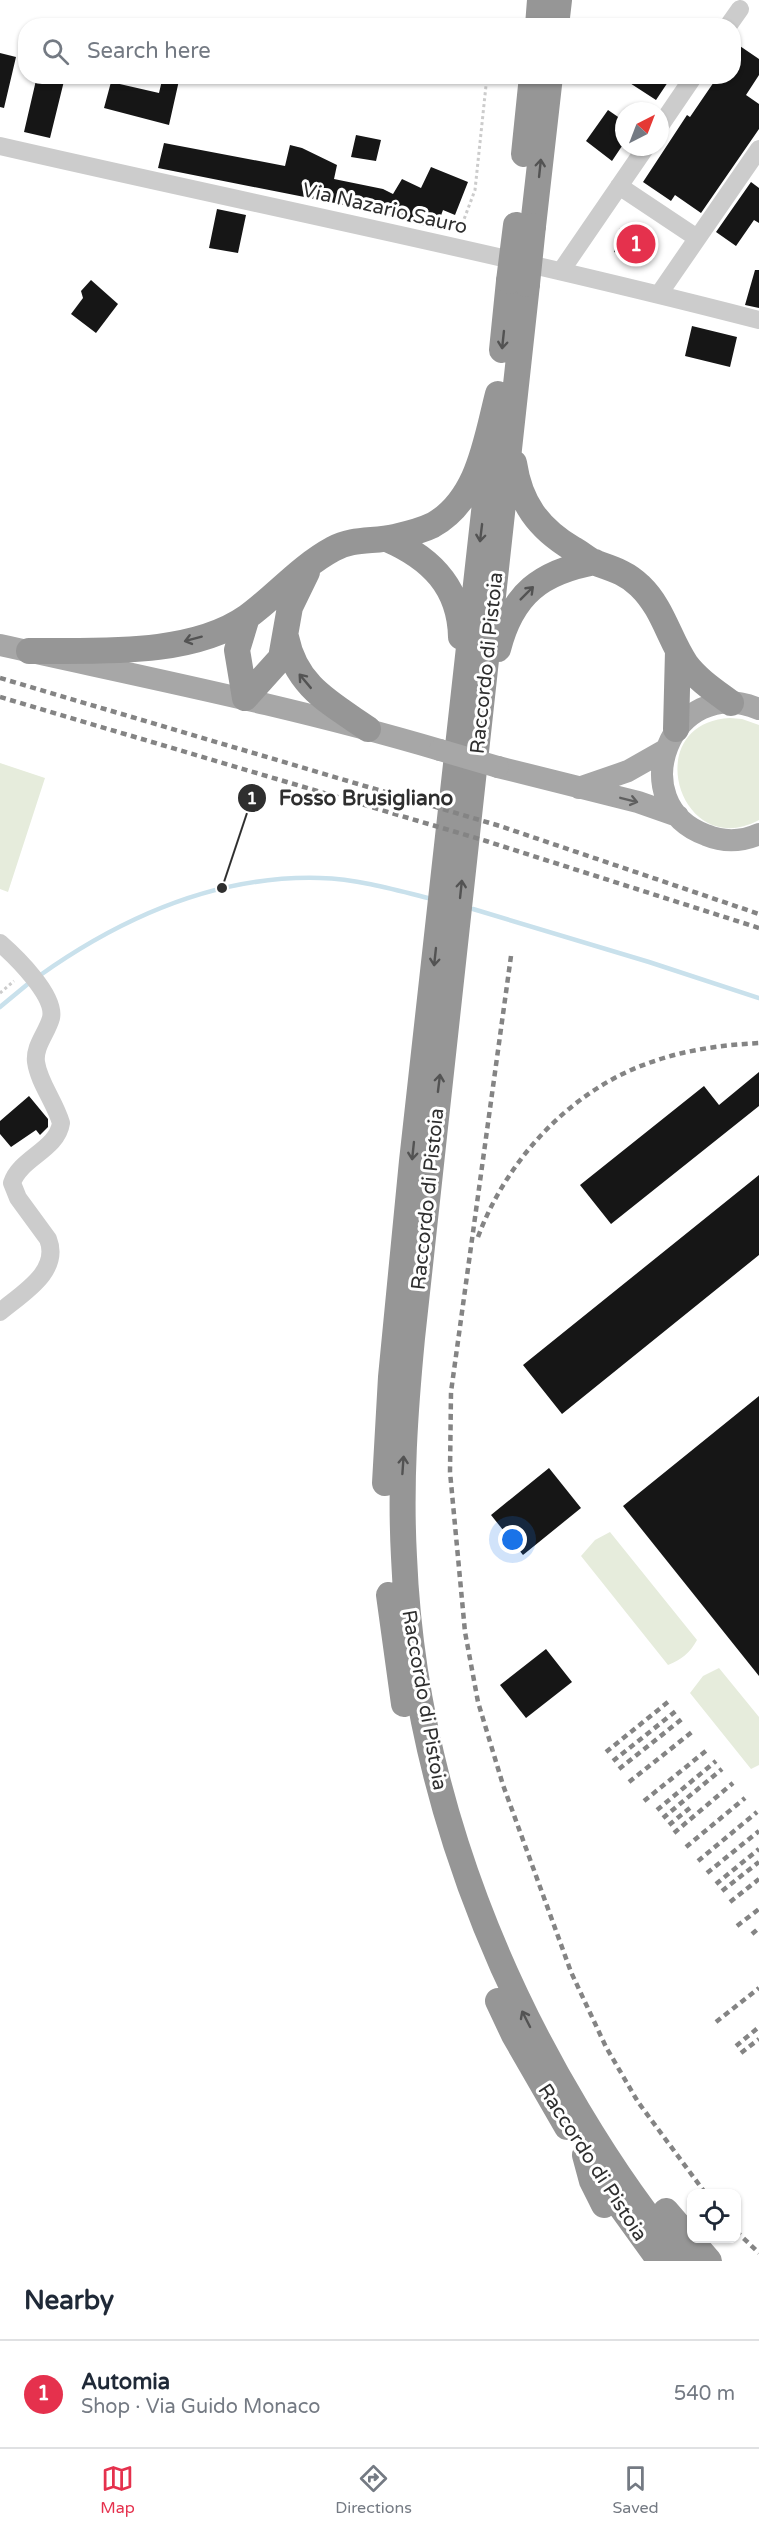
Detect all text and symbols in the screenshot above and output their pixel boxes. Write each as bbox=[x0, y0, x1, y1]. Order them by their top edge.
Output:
search box bbox=[18, 18, 741, 84]
icon: search bbox=[39, 35, 72, 68]
text: Search here bbox=[87, 38, 211, 64]
north arrow bbox=[615, 102, 669, 156]
one-way arrow bbox=[535, 159, 546, 178]
street label: Via Nazario Sauro bbox=[300, 178, 470, 240]
pin: 1 bbox=[616, 222, 656, 266]
one-way arrow bbox=[497, 329, 508, 349]
one-way arrow bbox=[476, 523, 487, 543]
street label: Raccordo di Pistoia bbox=[466, 571, 508, 755]
one-way arrow bbox=[520, 585, 534, 600]
one-way arrow bbox=[184, 634, 203, 645]
one-way arrow bbox=[299, 673, 312, 689]
callout: Fosso Brusigliano bbox=[237, 779, 466, 818]
text: Fosso Brusigliano bbox=[279, 786, 454, 811]
text: 1 bbox=[246, 787, 258, 809]
one-way arrow bbox=[619, 795, 638, 806]
one-way arrow bbox=[456, 880, 467, 900]
one-way arrow bbox=[429, 946, 440, 966]
one-way arrow bbox=[434, 1074, 445, 1093]
street label: Raccordo di Pistoia bbox=[407, 1107, 449, 1291]
one-way arrow bbox=[407, 1140, 418, 1160]
one-way arrow bbox=[398, 1456, 409, 1476]
your location bbox=[498, 1525, 527, 1554]
street label: Raccordo di Pistoia bbox=[396, 1608, 452, 1792]
one-way arrow bbox=[520, 2010, 531, 2028]
street label: Raccordo di Pistoia bbox=[532, 2079, 652, 2246]
map controls bbox=[687, 2189, 741, 2243]
button: locate bbox=[687, 2189, 741, 2243]
text: Nearby bbox=[24, 2285, 114, 2316]
text: Automia bbox=[81, 2369, 170, 2395]
text: 1 bbox=[37, 2382, 50, 2406]
text: 540 m bbox=[674, 2382, 735, 2406]
text: Shop · Via Guido Monaco bbox=[81, 2395, 320, 2419]
tab: Map bbox=[100, 2462, 135, 2518]
tab: Directions bbox=[335, 2462, 412, 2518]
tab: Saved bbox=[612, 2462, 659, 2518]

